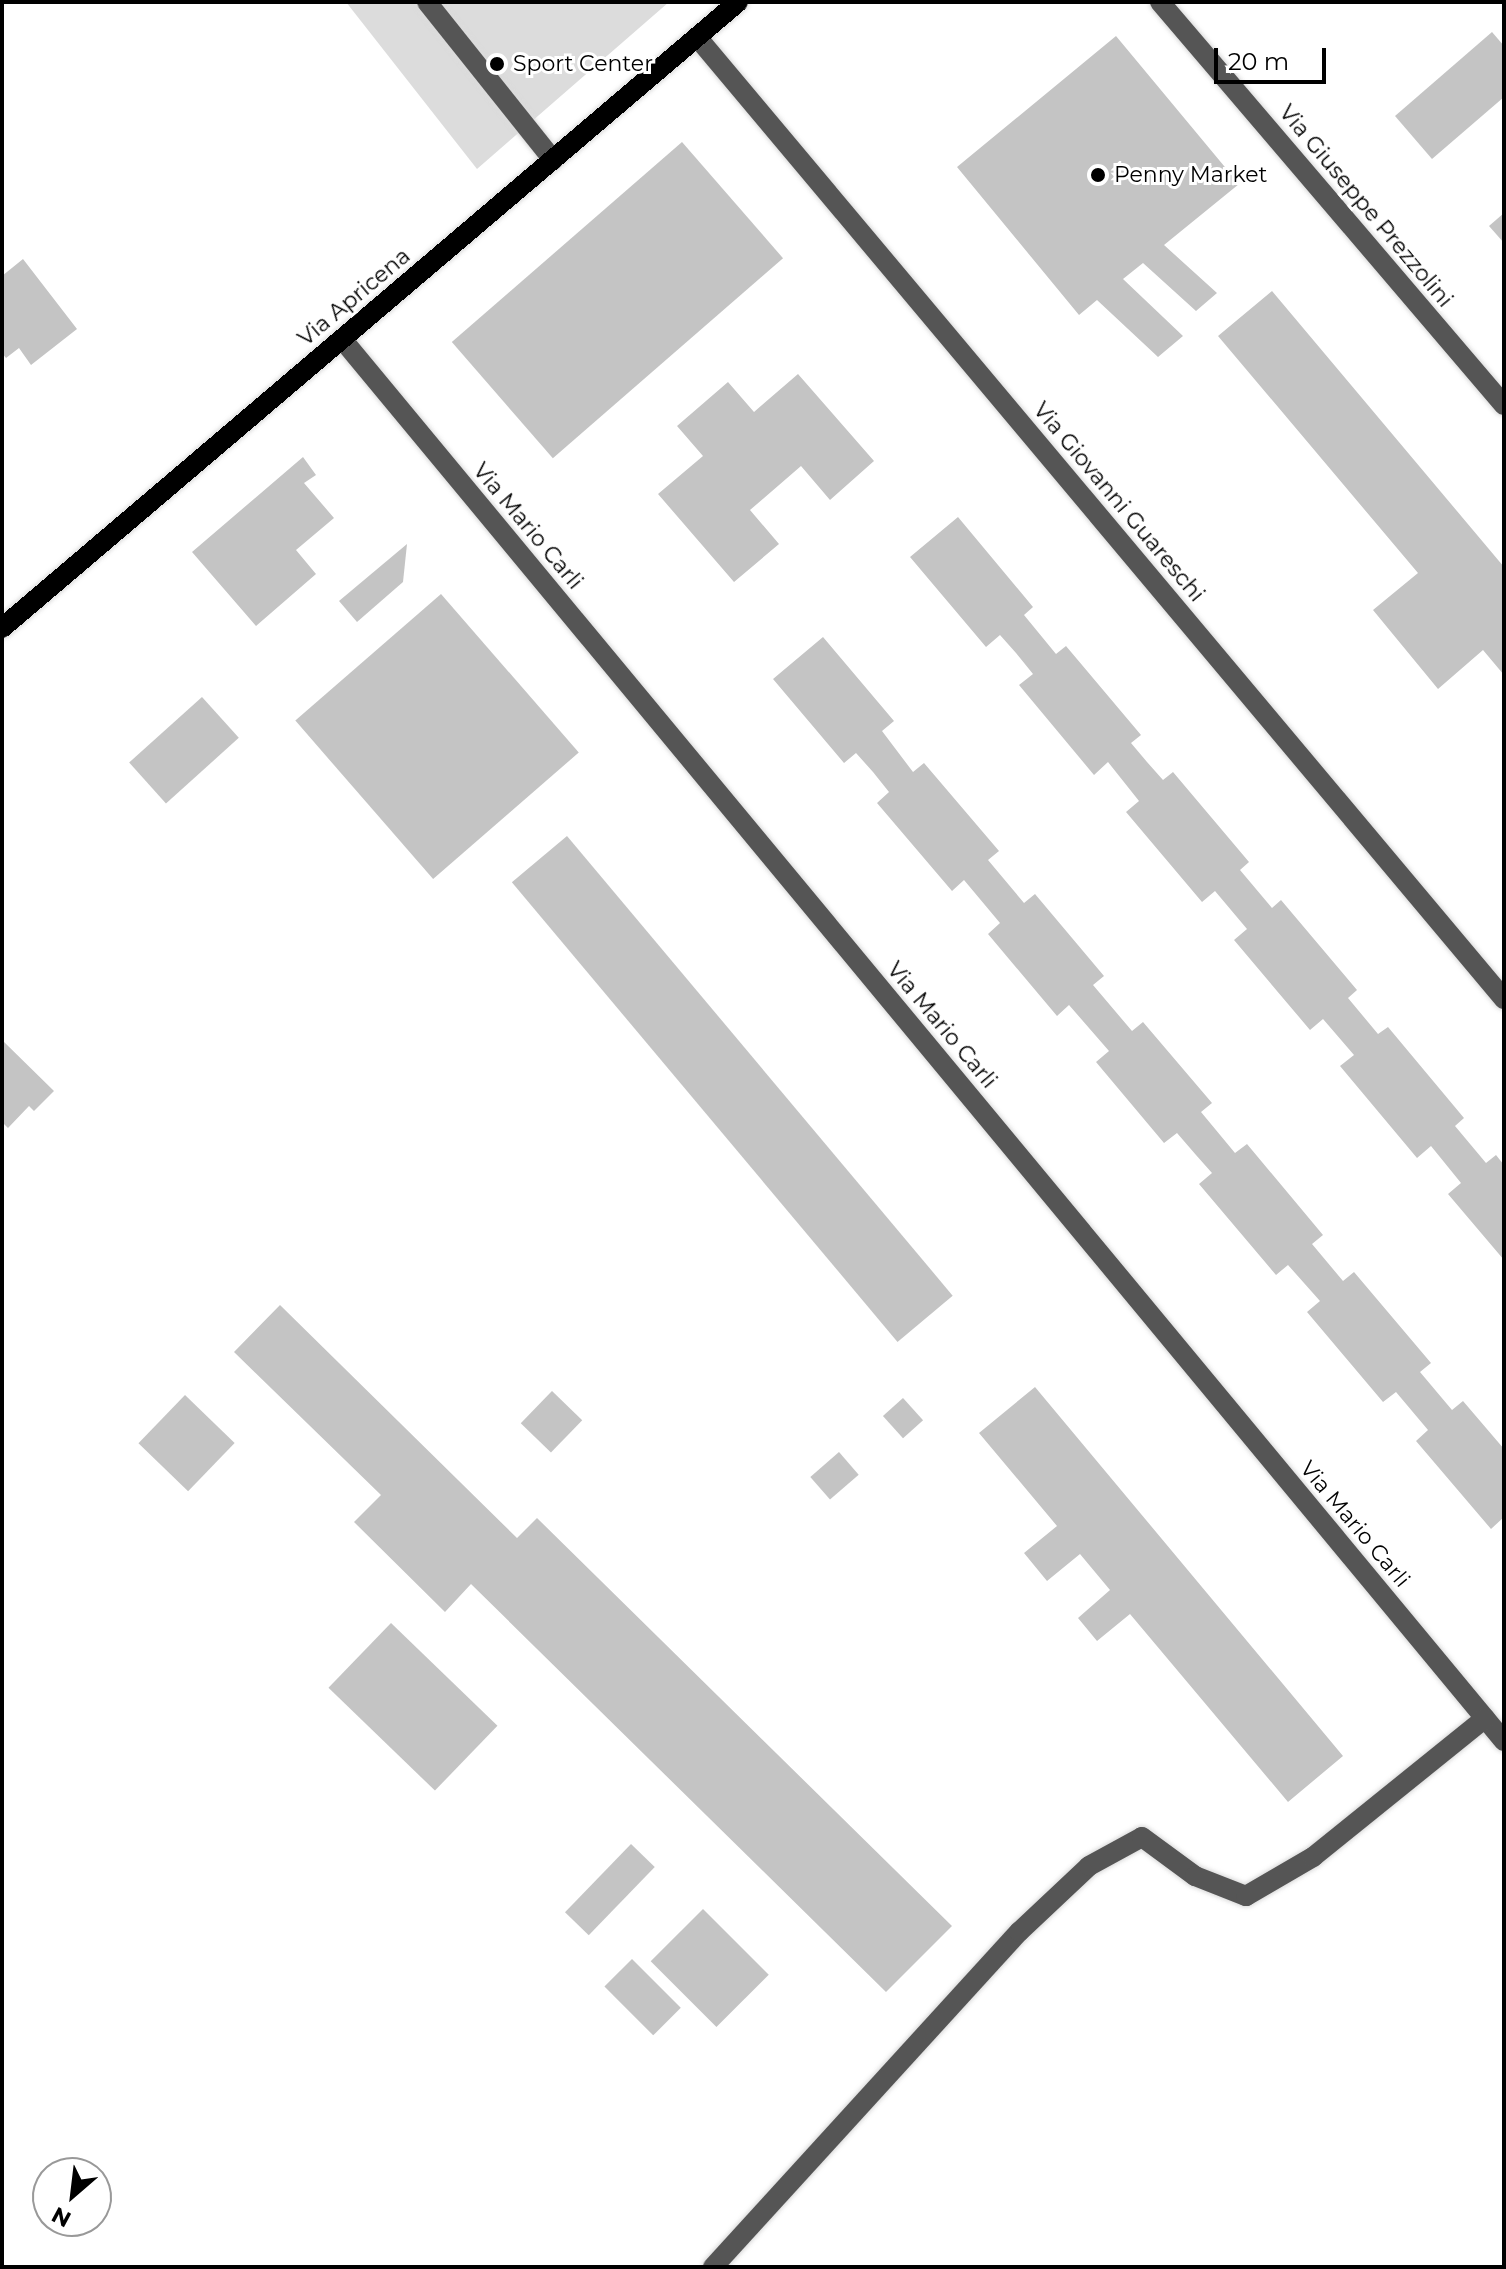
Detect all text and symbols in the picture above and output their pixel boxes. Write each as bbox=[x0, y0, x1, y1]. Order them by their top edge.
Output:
scale bar bbox=[1218, 32, 1330, 82]
text: 20 m bbox=[1228, 47, 1289, 76]
place label: Sport Center bbox=[513, 51, 653, 77]
marker: Sport Center bbox=[488, 55, 506, 73]
street label: Via Giuseppe Prezzolini bbox=[1274, 99, 1458, 313]
place label: Penny Market bbox=[1114, 162, 1267, 188]
marker: Penny Market bbox=[1089, 166, 1107, 184]
street label: Via Apricena bbox=[293, 242, 415, 352]
street label: Via Giovanni Guareschi bbox=[1028, 397, 1210, 607]
street label: Via Mario Carli bbox=[468, 458, 588, 594]
street label: Via Mario Carli bbox=[882, 957, 1002, 1093]
street label: Via Mario Carli bbox=[1295, 1456, 1415, 1592]
north arrow bbox=[32, 2157, 112, 2237]
text: N bbox=[47, 2201, 76, 2233]

